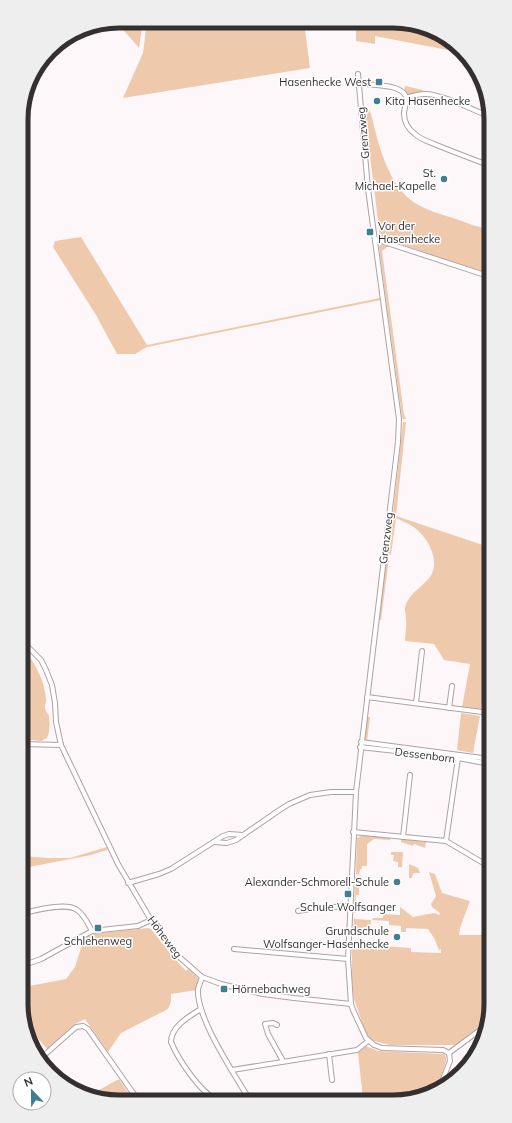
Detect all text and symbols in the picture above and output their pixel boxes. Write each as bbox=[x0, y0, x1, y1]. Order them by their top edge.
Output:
place label: Hasenhecke West bbox=[279, 75, 371, 89]
marker: Hasenhecke West bbox=[374, 77, 384, 87]
place label: Kita Hasenhecke bbox=[385, 94, 470, 108]
marker: Kita Hasenhecke bbox=[372, 96, 382, 106]
street label: Grenzweg bbox=[354, 106, 372, 160]
place label: St. Michael-Kapelle bbox=[355, 166, 436, 193]
marker: St. Michael-Kapelle bbox=[439, 174, 449, 184]
place label: Vor der Hasenhecke bbox=[378, 219, 440, 246]
marker: Vor der Hasenhecke bbox=[365, 227, 375, 237]
street label: Grenzweg bbox=[376, 511, 396, 565]
street label: Dessenborn bbox=[394, 744, 456, 766]
place label: Alexander-Schmorell-Schule bbox=[245, 875, 389, 889]
marker: Alexander-Schmorell-Schule bbox=[392, 877, 402, 887]
marker: Schule Wolfsanger bbox=[343, 889, 353, 899]
place label: Schule Wolfsanger bbox=[300, 900, 396, 914]
street label: Höheweg bbox=[145, 913, 185, 961]
marker: Schlehenweg bbox=[93, 923, 103, 933]
place label: Grundschule Wolfsanger-Hasenhecke bbox=[263, 924, 389, 951]
marker: Grundschule Wolfsanger-Hasenhecke bbox=[392, 932, 402, 942]
place label: Schlehenweg bbox=[64, 934, 132, 948]
place label: Hörnebachweg bbox=[232, 982, 310, 996]
marker: Hörnebachweg bbox=[219, 984, 229, 994]
north arrow bbox=[12, 1071, 52, 1111]
text: N bbox=[22, 1074, 35, 1090]

